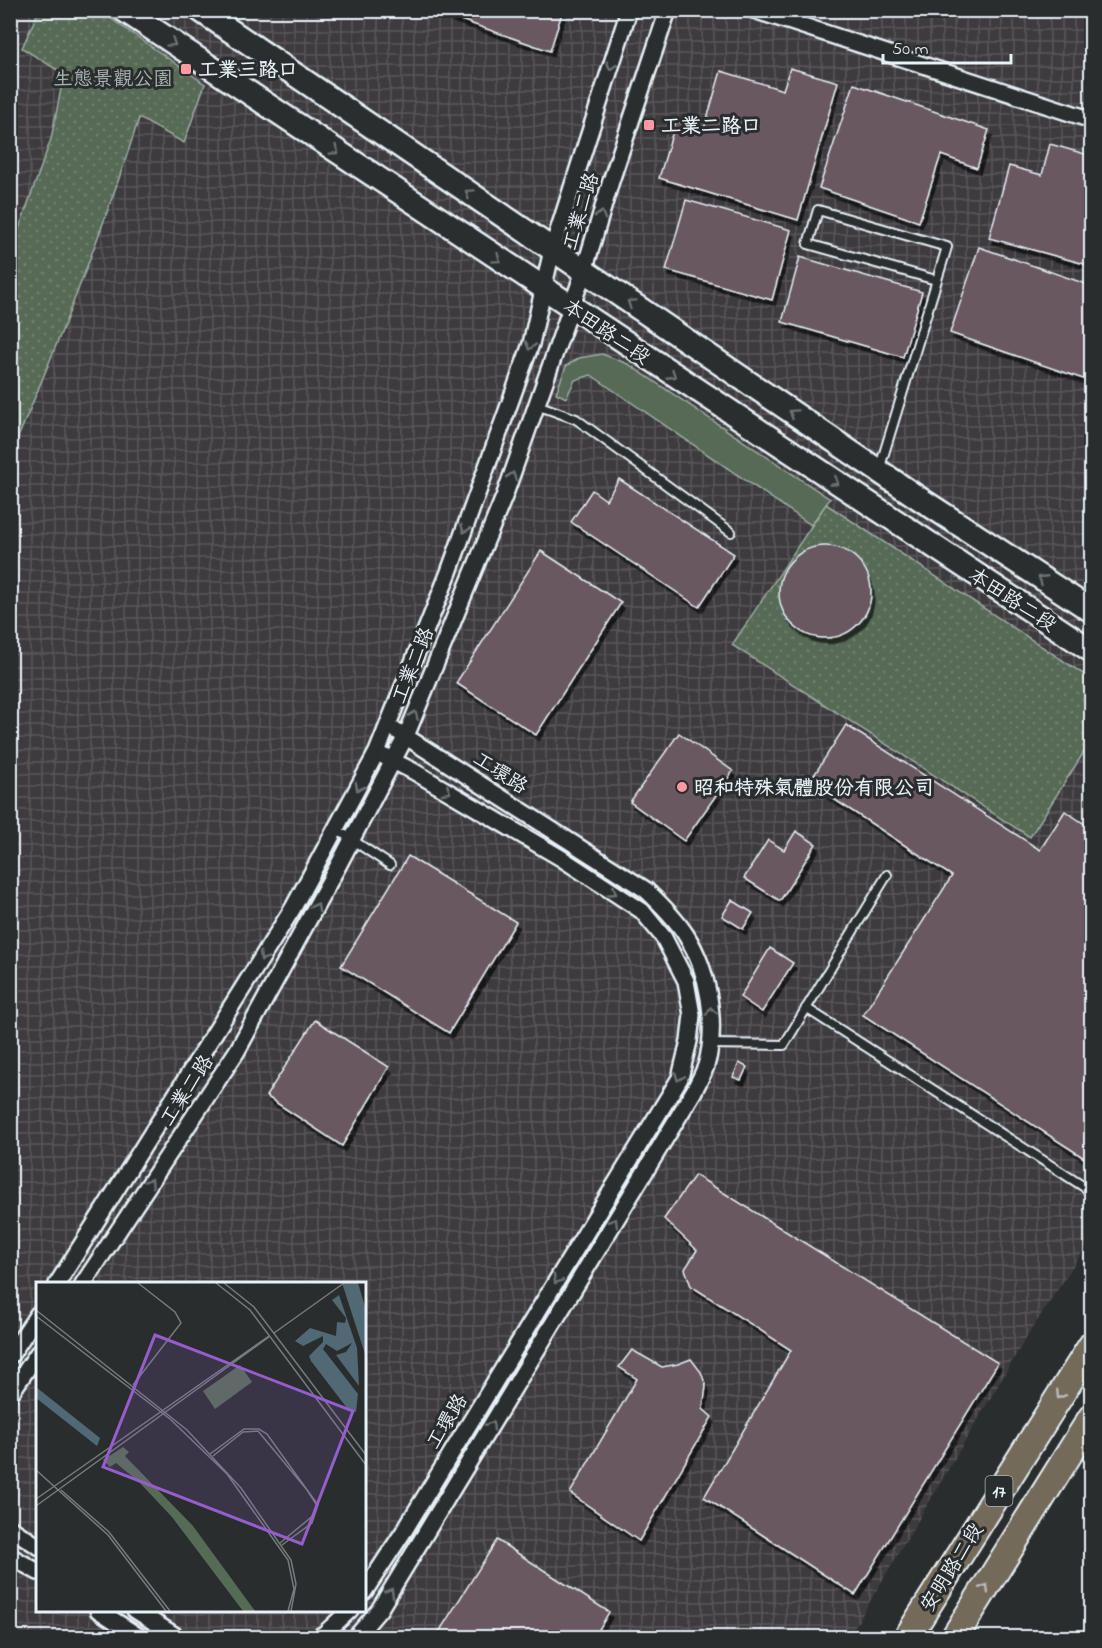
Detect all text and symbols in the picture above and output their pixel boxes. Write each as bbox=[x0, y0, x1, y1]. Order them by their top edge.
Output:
scale bar bbox=[883, 27, 1010, 65]
one-way arrow bbox=[166, 36, 177, 47]
text: 50 m bbox=[892, 37, 929, 63]
place label: 工業三路口 bbox=[198, 57, 298, 86]
one-way arrow bbox=[606, 60, 619, 71]
marker: 工業三路口 bbox=[179, 62, 193, 76]
park label: 生態景觀公園 bbox=[53, 66, 173, 95]
place label: 工業二路口 bbox=[661, 113, 761, 142]
marker: 工業二路口 bbox=[642, 118, 656, 132]
one-way arrow bbox=[328, 144, 339, 155]
street label: 工業二路 bbox=[557, 168, 608, 254]
one-way arrow bbox=[464, 189, 475, 200]
one-way arrow bbox=[594, 210, 606, 221]
one-way arrow bbox=[491, 251, 501, 263]
street label: 本田路二段 bbox=[556, 293, 655, 373]
one-way arrow bbox=[627, 299, 638, 310]
one-way arrow bbox=[525, 340, 537, 351]
one-way arrow bbox=[666, 367, 676, 379]
one-way arrow bbox=[788, 409, 799, 420]
one-way arrow bbox=[504, 471, 517, 482]
one-way arrow bbox=[828, 475, 839, 486]
one-way arrow bbox=[459, 524, 472, 534]
street label: 本田路二段 bbox=[962, 562, 1061, 640]
one-way arrow bbox=[1038, 575, 1049, 586]
street label: 工業二路 bbox=[386, 622, 443, 708]
one-way arrow bbox=[407, 711, 419, 722]
street label: 工環路 bbox=[467, 746, 534, 803]
place label: 昭和特殊氣體股份有限公司 bbox=[694, 775, 934, 804]
marker: 昭和特殊氣體股份有限公司 bbox=[675, 780, 689, 794]
one-way arrow bbox=[355, 781, 366, 791]
one-way arrow bbox=[441, 784, 451, 795]
one-way arrow bbox=[607, 885, 617, 897]
one-way arrow bbox=[309, 903, 320, 914]
one-way arrow bbox=[258, 951, 270, 961]
one-way arrow bbox=[705, 1006, 717, 1015]
street label: 工業二路 bbox=[154, 1049, 223, 1133]
one-way arrow bbox=[674, 1071, 686, 1082]
one-way arrow bbox=[143, 1178, 155, 1188]
one-way arrow bbox=[607, 1218, 619, 1228]
one-way arrow bbox=[553, 1274, 565, 1284]
inset map bbox=[36, 1282, 366, 1612]
street label: 工環路 bbox=[420, 1388, 477, 1455]
one-way arrow bbox=[1057, 1388, 1068, 1399]
one-way arrow bbox=[484, 1421, 496, 1431]
road number: 17 bbox=[986, 1476, 1012, 1506]
street label: 安明路二段 bbox=[914, 1518, 992, 1618]
one-way arrow bbox=[978, 1584, 990, 1594]
one-way arrow bbox=[383, 1588, 395, 1598]

